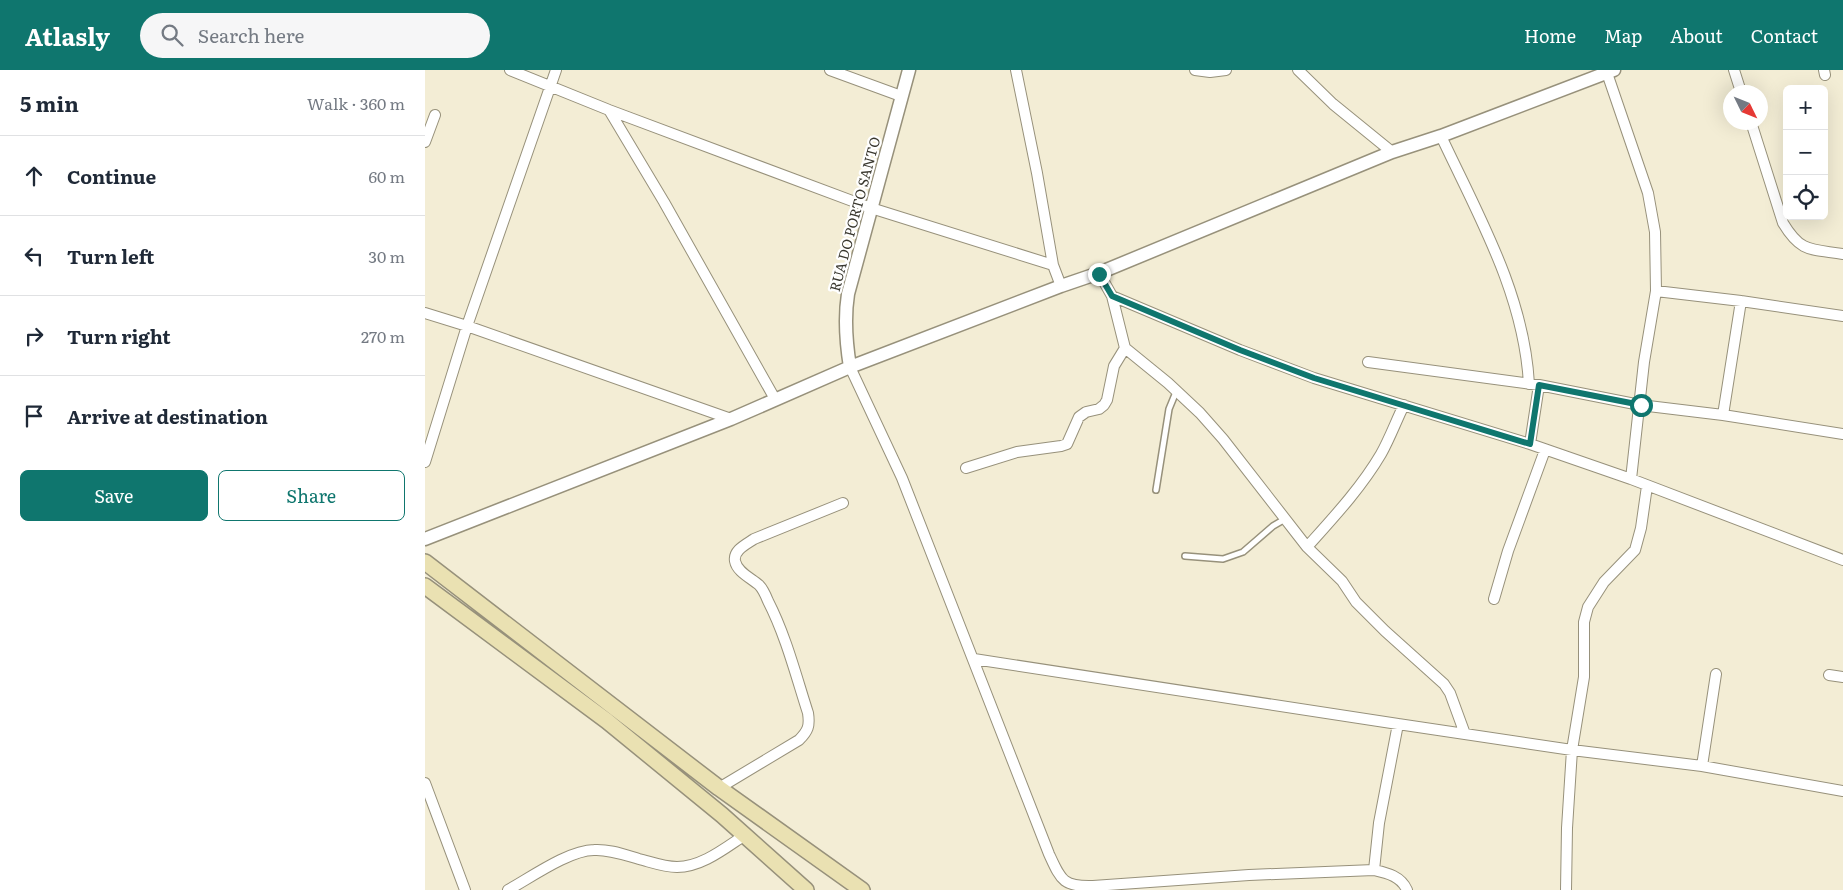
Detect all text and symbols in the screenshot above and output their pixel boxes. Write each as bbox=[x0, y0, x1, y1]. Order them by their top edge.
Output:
search box bbox=[140, 13, 490, 58]
text: Atlasly bbox=[25, 18, 110, 53]
icon: search bbox=[158, 21, 186, 49]
text: Search here bbox=[198, 21, 304, 49]
text: Home bbox=[1524, 22, 1576, 49]
text: Map bbox=[1604, 22, 1642, 49]
text: About bbox=[1670, 22, 1723, 49]
text: Contact bbox=[1751, 22, 1818, 49]
north arrow bbox=[1723, 85, 1768, 130]
map controls bbox=[1783, 85, 1828, 220]
button: + bbox=[1783, 85, 1828, 130]
text: 5 min bbox=[20, 87, 79, 118]
text: Walk · 360 m bbox=[307, 91, 405, 115]
button: − bbox=[1783, 130, 1828, 175]
street label: RUA DO PORTO SANTO bbox=[824, 134, 884, 294]
icon: ahead bbox=[20, 162, 48, 190]
text: Continue bbox=[67, 162, 156, 190]
text: 60 m bbox=[368, 164, 405, 188]
button: locate bbox=[1783, 175, 1828, 220]
icon: left bbox=[20, 242, 48, 270]
text: Turn left bbox=[67, 242, 154, 270]
text: 30 m bbox=[368, 244, 405, 268]
route end bbox=[1088, 263, 1111, 286]
icon: right bbox=[20, 322, 48, 350]
text: Turn right bbox=[67, 322, 171, 350]
text: 270 m bbox=[361, 324, 405, 348]
route start bbox=[1630, 394, 1653, 417]
icon: arrive bbox=[20, 402, 48, 430]
text: Arrive at destination bbox=[67, 402, 268, 430]
button: Save bbox=[20, 470, 208, 521]
button: Share bbox=[218, 470, 405, 521]

